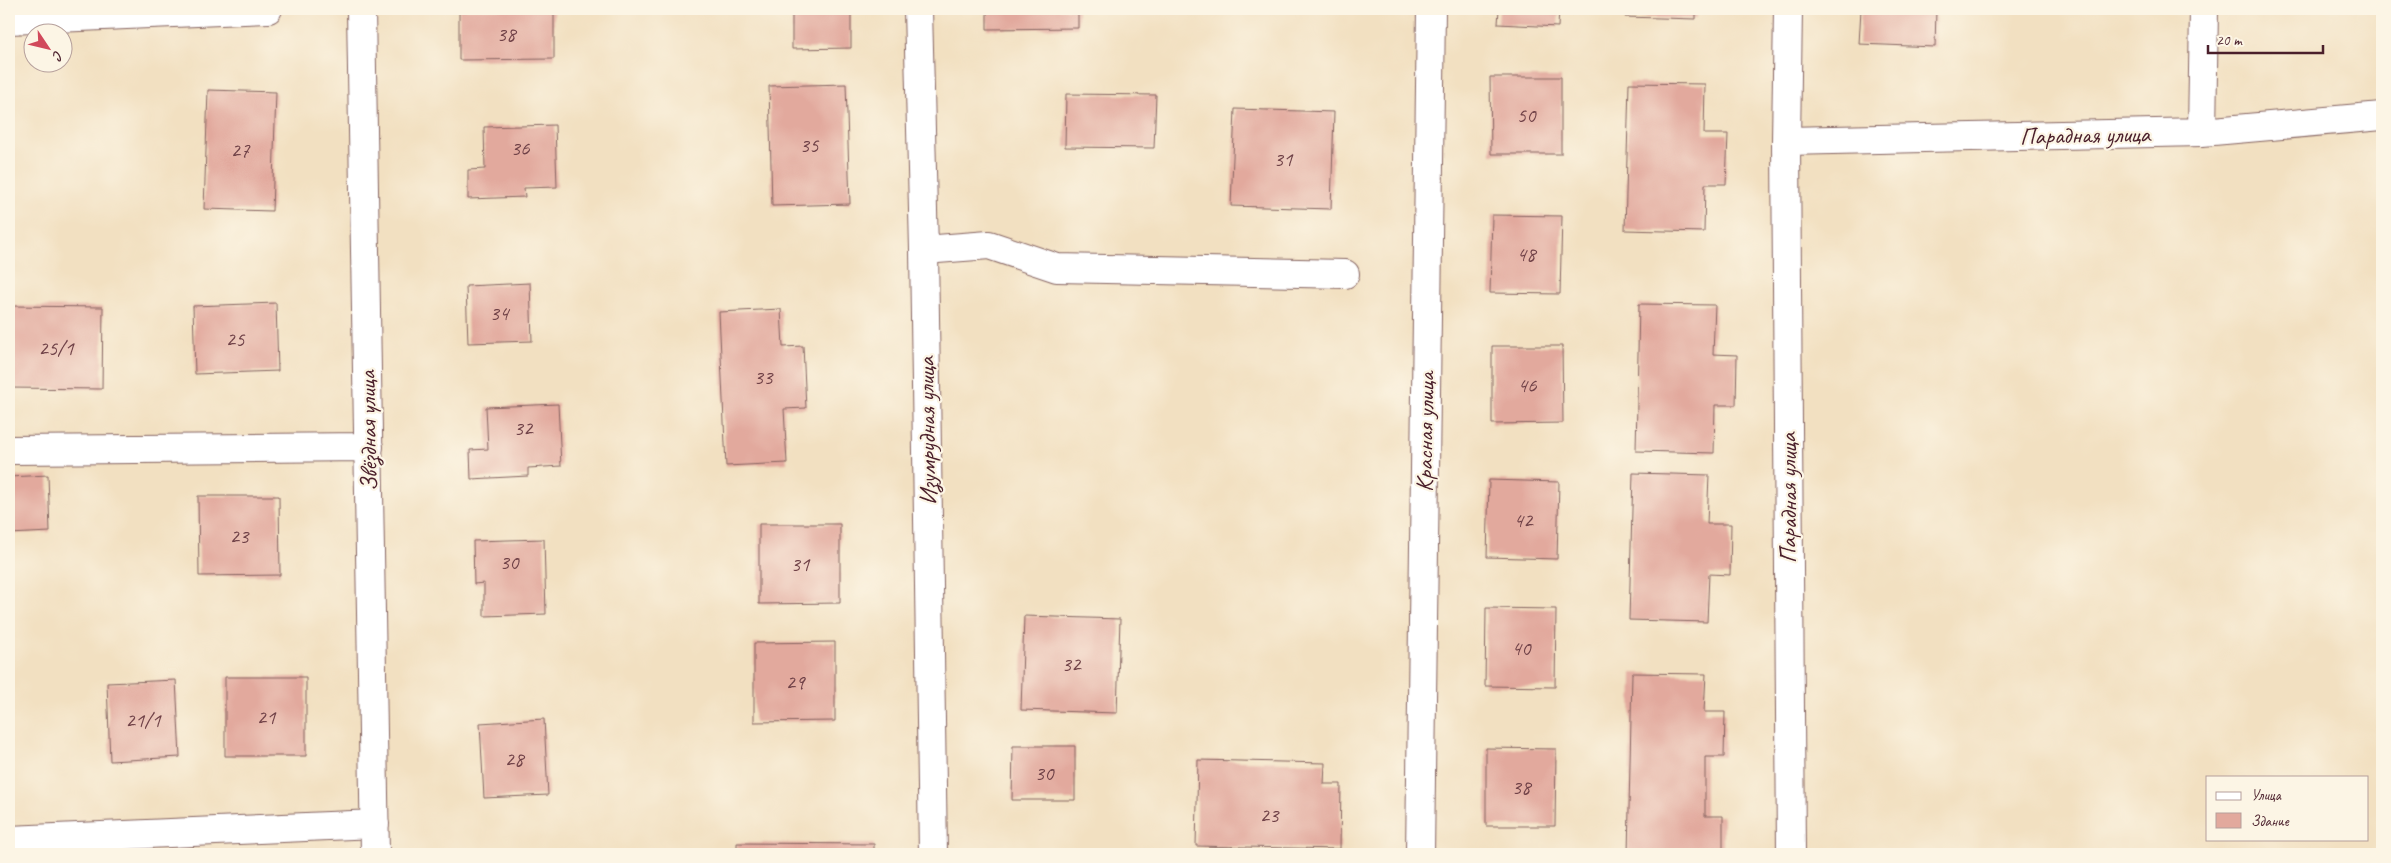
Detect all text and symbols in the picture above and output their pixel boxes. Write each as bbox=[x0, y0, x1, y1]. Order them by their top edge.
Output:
house number: 38 bbox=[497, 21, 518, 47]
north arrow bbox=[22, 22, 72, 72]
scale bar bbox=[2208, 22, 2324, 54]
text: 20 m bbox=[2216, 31, 2243, 50]
text: С bbox=[48, 47, 67, 65]
house number: 50 bbox=[1517, 102, 1537, 128]
street label: Парадная улица bbox=[2020, 119, 2152, 151]
house number: 35 bbox=[800, 132, 820, 158]
house number: 36 bbox=[511, 135, 530, 161]
house number: 27 bbox=[231, 137, 251, 163]
house number: 31 bbox=[1274, 146, 1294, 172]
house number: 48 bbox=[1517, 241, 1538, 267]
house number: 34 bbox=[490, 300, 511, 326]
house number: 25 bbox=[226, 326, 246, 352]
house number: 25/1 bbox=[38, 335, 75, 361]
street label: Изумрудная улица bbox=[911, 355, 944, 505]
house number: 33 bbox=[754, 364, 774, 390]
street label: Звёздная улица bbox=[352, 369, 385, 491]
street label: Красная улица bbox=[1409, 370, 1441, 492]
house number: 46 bbox=[1518, 372, 1537, 398]
house number: 32 bbox=[514, 415, 534, 441]
street label: Парадная улица bbox=[1773, 431, 1803, 563]
house number: 42 bbox=[1514, 507, 1534, 533]
house number: 23 bbox=[230, 523, 250, 549]
house number: 30 bbox=[500, 549, 520, 575]
house number: 31 bbox=[791, 551, 811, 577]
house number: 40 bbox=[1512, 635, 1532, 661]
house number: 32 bbox=[1062, 651, 1082, 677]
house number: 29 bbox=[786, 669, 806, 695]
house number: 21 bbox=[257, 704, 277, 730]
house number: 21/1 bbox=[125, 707, 162, 733]
house number: 28 bbox=[505, 746, 526, 772]
house number: 30 bbox=[1035, 760, 1055, 786]
house number: 38 bbox=[1512, 774, 1533, 800]
legend bbox=[2206, 776, 2368, 840]
text: Улица bbox=[2251, 786, 2282, 805]
house number: 23 bbox=[1260, 802, 1280, 828]
text: Здание bbox=[2251, 812, 2290, 831]

